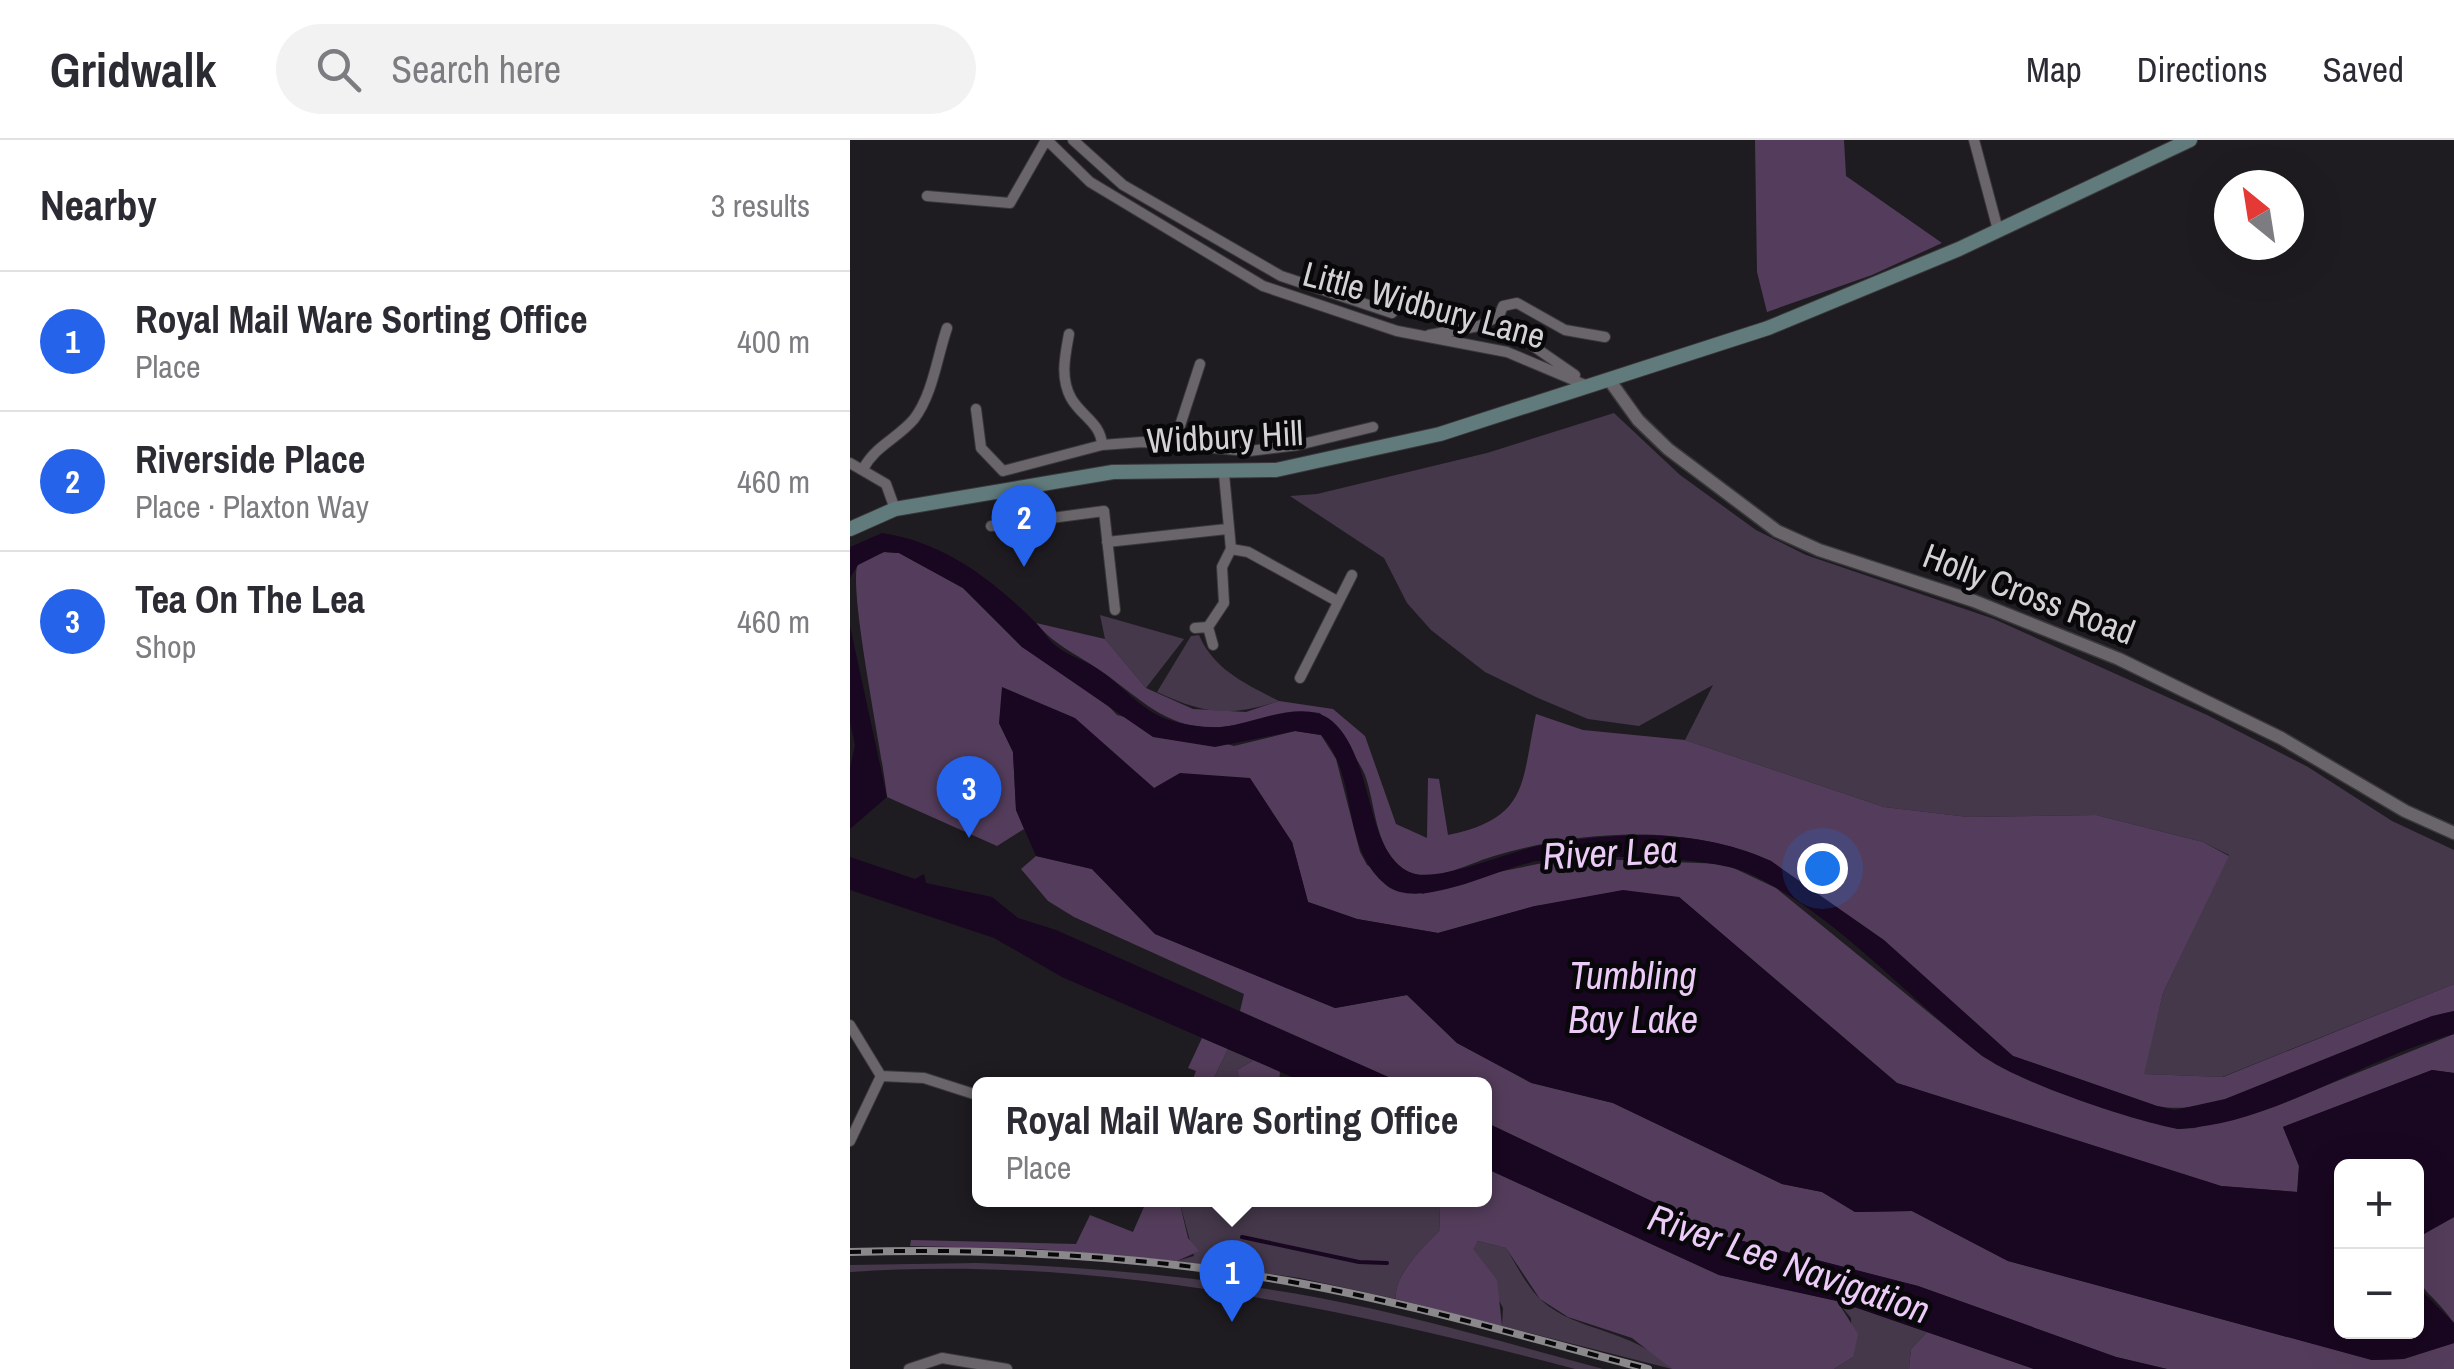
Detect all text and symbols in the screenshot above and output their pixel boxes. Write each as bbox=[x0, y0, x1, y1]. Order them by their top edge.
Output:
search box bbox=[276, 24, 976, 114]
text: Gridwalk bbox=[50, 37, 216, 102]
icon: search bbox=[311, 42, 366, 97]
text: Search here bbox=[391, 44, 561, 95]
text: Map bbox=[2026, 46, 2082, 93]
text: Directions bbox=[2137, 46, 2268, 93]
text: Saved bbox=[2323, 46, 2404, 93]
north arrow bbox=[2214, 170, 2304, 260]
text: Nearby bbox=[40, 177, 157, 233]
text: 3 results bbox=[711, 184, 810, 227]
street label: Little Widbury Lane bbox=[1298, 250, 1550, 359]
text: Royal Mail Ware Sorting Office bbox=[135, 294, 588, 345]
text: 1 bbox=[65, 320, 80, 363]
text: 400 m bbox=[737, 320, 810, 363]
text: Place bbox=[135, 345, 201, 388]
street label: Widbury Hill bbox=[1146, 409, 1304, 464]
text: Riverside Place bbox=[135, 434, 365, 485]
text: 2 bbox=[65, 460, 80, 503]
text: 460 m bbox=[737, 460, 810, 503]
pin: 2 bbox=[992, 484, 1056, 567]
text: Place · Plaxton Way bbox=[135, 485, 369, 528]
street label: Holly Cross Road bbox=[1917, 532, 2142, 655]
text: Tea On The Lea bbox=[135, 574, 365, 625]
text: 3 bbox=[65, 600, 80, 643]
text: 460 m bbox=[737, 600, 810, 643]
text: Shop bbox=[135, 625, 196, 668]
pin: 3 bbox=[936, 756, 1002, 838]
water label: River Lea bbox=[1541, 824, 1679, 882]
your location bbox=[1797, 843, 1848, 894]
water label: Tumbling Bay Lake bbox=[1568, 950, 1698, 1045]
popup bbox=[972, 1077, 1492, 1207]
text: Royal Mail Ware Sorting Office bbox=[1006, 1095, 1458, 1146]
text: Place bbox=[1006, 1146, 1071, 1189]
map controls bbox=[2334, 1159, 2424, 1339]
button: + bbox=[2334, 1159, 2424, 1249]
water label: River Lee Navigation bbox=[1642, 1191, 1937, 1336]
pin: 1 bbox=[1200, 1240, 1264, 1322]
button: − bbox=[2334, 1249, 2424, 1339]

